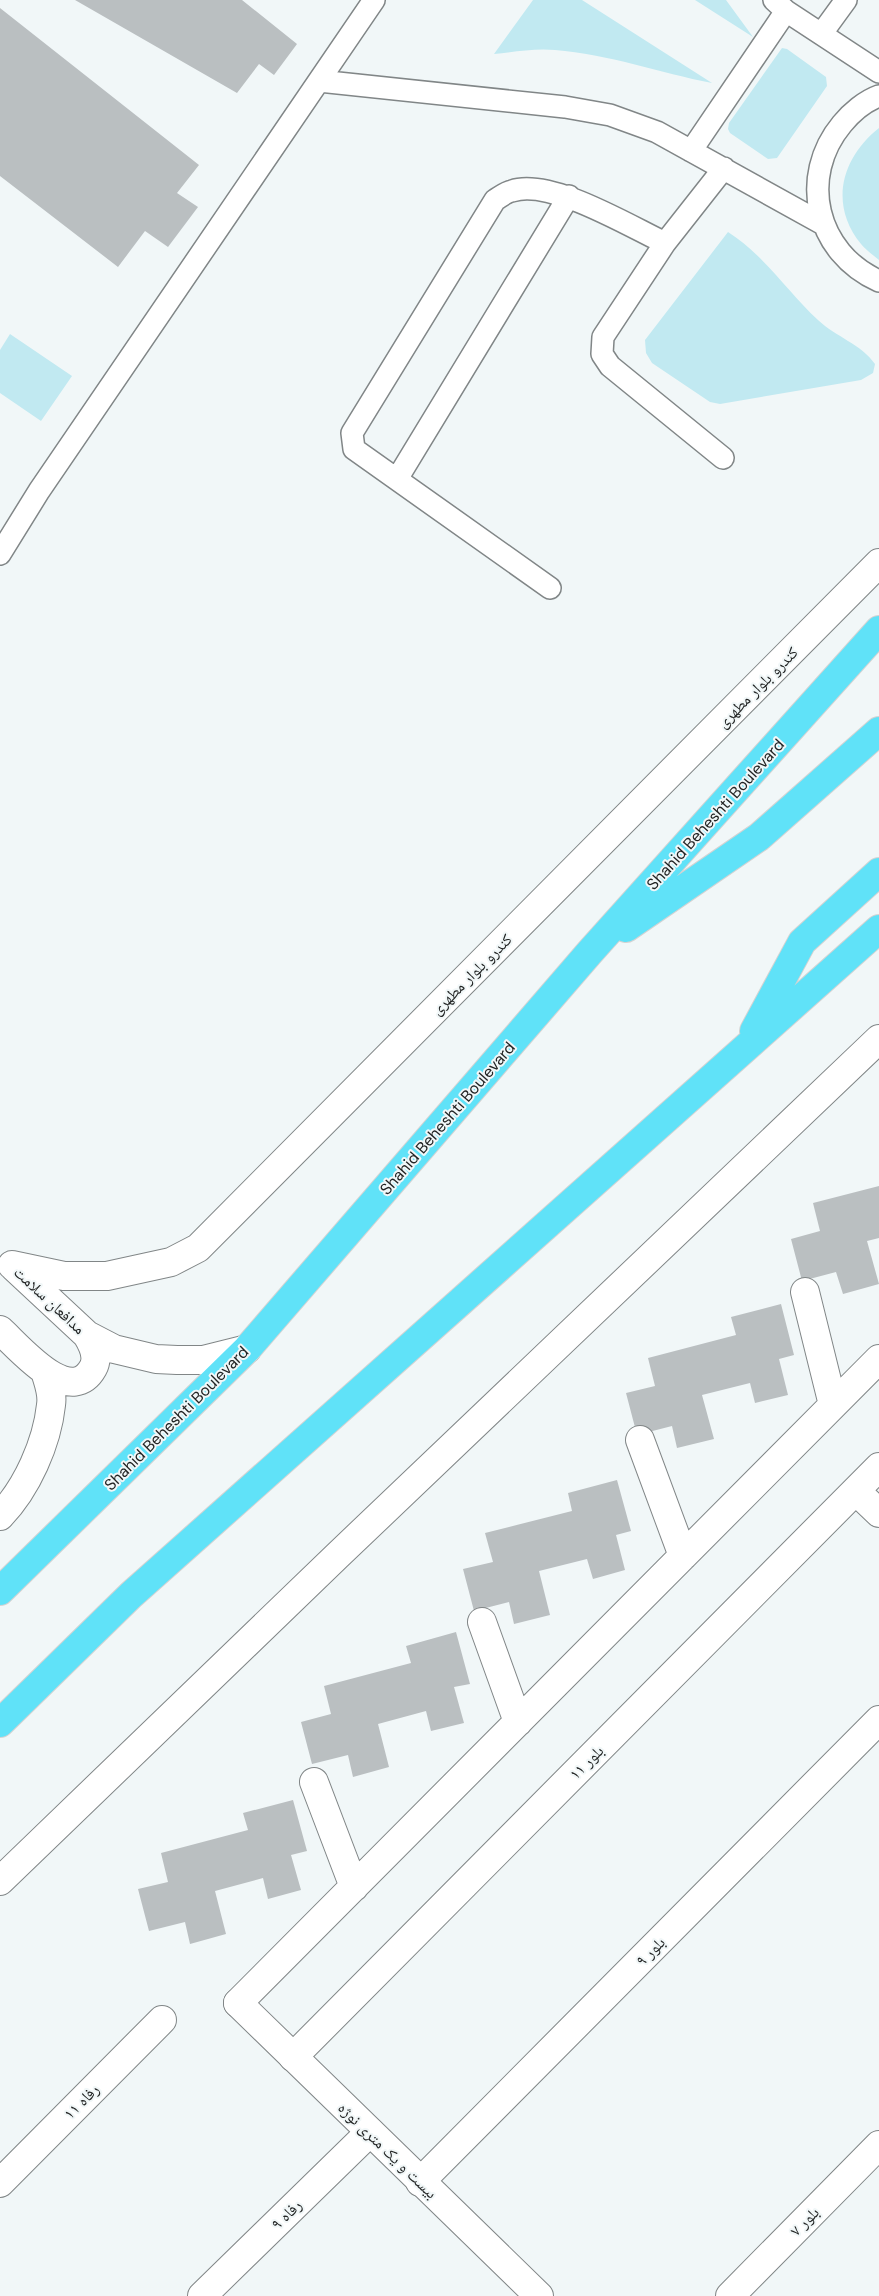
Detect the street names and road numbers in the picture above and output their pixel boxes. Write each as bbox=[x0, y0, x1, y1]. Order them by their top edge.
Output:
street label: کندرو بلوار مطهری bbox=[712, 642, 803, 732]
street label: Shahid Beheshti Boulevard bbox=[642, 734, 789, 894]
street label: کندرو بلوار مطهری bbox=[426, 929, 517, 1019]
street label: Shahid Beheshti Boulevard bbox=[375, 1037, 520, 1199]
street label: مدافعان سلامت bbox=[9, 1262, 90, 1339]
street label: Shahid Beheshti Boulevard bbox=[100, 1342, 253, 1495]
street label: بلور ۱۱ bbox=[565, 1741, 608, 1784]
street label: بلور ۹ bbox=[631, 1932, 670, 1971]
street label: رفاه ۱۱ bbox=[59, 2079, 104, 2124]
street label: بیست و یک متری نوژه bbox=[334, 2098, 442, 2203]
street label: رفاه ۹ bbox=[266, 2195, 306, 2234]
street label: بلور ۷ bbox=[785, 2202, 824, 2241]

